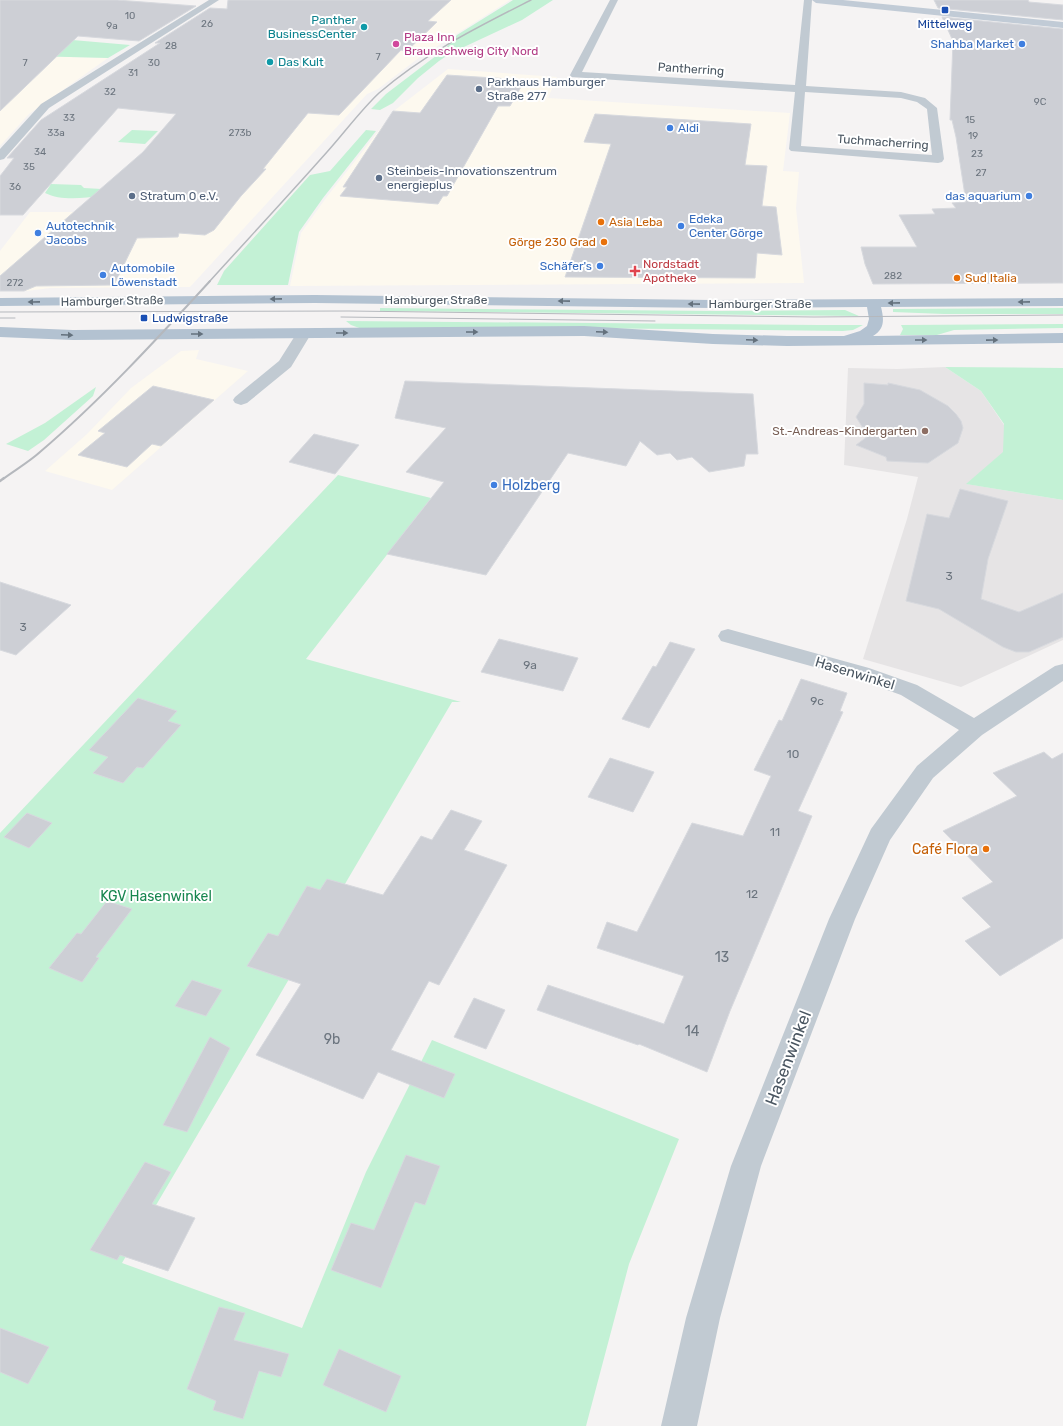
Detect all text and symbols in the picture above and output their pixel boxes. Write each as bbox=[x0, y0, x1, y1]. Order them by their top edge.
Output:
marker: Mittelweg bbox=[940, 5, 950, 15]
house number: 10 bbox=[125, 10, 135, 22]
place label: Panther BusinessCenter bbox=[268, 13, 356, 41]
place label: Mittelweg bbox=[918, 17, 972, 31]
house number: 26 bbox=[201, 18, 213, 30]
house number: 9a bbox=[106, 20, 118, 32]
marker: Panther BusinessCenter bbox=[359, 22, 369, 32]
place label: Plaza Inn Braunschweig City Nord bbox=[404, 30, 538, 58]
place label: Shahba Market bbox=[931, 37, 1014, 51]
marker: Plaza Inn Braunschweig City Nord bbox=[391, 39, 401, 49]
marker: Shahba Market bbox=[1017, 39, 1027, 49]
house number: 28 bbox=[165, 40, 177, 52]
house number: 7 bbox=[375, 51, 381, 63]
place label: Das Kult bbox=[278, 55, 324, 69]
house number: 7 bbox=[22, 57, 28, 69]
house number: 30 bbox=[148, 57, 160, 69]
marker: Das Kult bbox=[265, 57, 275, 67]
street label: Pantherring bbox=[657, 60, 725, 78]
house number: 31 bbox=[128, 67, 138, 79]
place label: Parkhaus Hamburger Straße 277 bbox=[487, 75, 606, 103]
marker: Parkhaus Hamburger Straße 277 bbox=[474, 84, 484, 94]
house number: 32 bbox=[104, 86, 116, 98]
house number: 9C bbox=[1034, 96, 1047, 108]
house number: 33 bbox=[63, 112, 75, 124]
house number: 15 bbox=[965, 114, 975, 126]
place label: Aldi bbox=[678, 121, 699, 135]
marker: Aldi bbox=[665, 123, 675, 133]
house number: 33a bbox=[47, 127, 65, 139]
house number: 273b bbox=[229, 127, 252, 139]
house number: 19 bbox=[968, 130, 978, 142]
street label: Tuchmacherring bbox=[837, 132, 929, 152]
house number: 34 bbox=[34, 146, 46, 158]
house number: 23 bbox=[971, 148, 983, 160]
house number: 35 bbox=[23, 161, 35, 173]
place label: Steinbeis-Innovationszentrum energieplus bbox=[387, 164, 557, 192]
house number: 27 bbox=[976, 167, 987, 179]
marker: Steinbeis-Innovationszentrum energieplus bbox=[374, 173, 384, 183]
house number: 36 bbox=[9, 181, 21, 193]
place label: Stratum 0 e.V. bbox=[140, 189, 218, 203]
place label: das aquarium bbox=[945, 189, 1021, 203]
marker: Stratum 0 e.V. bbox=[127, 191, 137, 201]
marker: das aquarium bbox=[1024, 191, 1034, 201]
place label: Edeka Center Görge bbox=[689, 212, 763, 240]
place label: Asia Leba bbox=[609, 215, 663, 229]
marker: Asia Leba bbox=[596, 217, 606, 227]
place label: Autotechnik Jacobs bbox=[46, 219, 115, 247]
marker: Edeka Center Görge bbox=[676, 221, 686, 231]
marker: Autotechnik Jacobs bbox=[33, 228, 43, 238]
place label: Görge 230 Grad bbox=[508, 235, 596, 249]
marker: Görge 230 Grad bbox=[599, 237, 609, 247]
place label: Nordstadt Apotheke bbox=[643, 257, 699, 285]
place label: Schäfer's bbox=[540, 259, 592, 273]
place label: Automobile Löwenstadt bbox=[111, 261, 177, 289]
marker: Schäfer's bbox=[595, 261, 605, 271]
marker: Nordstadt Apotheke bbox=[630, 266, 640, 276]
marker: Automobile Löwenstadt bbox=[98, 270, 108, 280]
house number: 282 bbox=[884, 270, 902, 282]
place label: Sud Italia bbox=[965, 271, 1017, 285]
marker: Sud Italia bbox=[952, 273, 962, 283]
house number: 272 bbox=[7, 277, 24, 289]
street label: Hamburger Straße bbox=[60, 293, 164, 309]
street label: Hamburger Straße bbox=[385, 293, 488, 307]
one-way arrow bbox=[269, 296, 282, 302]
street label: Hamburger Straße bbox=[709, 297, 812, 311]
one-way arrow bbox=[28, 298, 40, 305]
one-way arrow bbox=[558, 298, 570, 305]
one-way arrow bbox=[1017, 299, 1030, 305]
one-way arrow bbox=[887, 300, 900, 306]
one-way arrow bbox=[687, 301, 700, 307]
place label: Ludwigstraße bbox=[152, 311, 229, 325]
marker: Ludwigstraße bbox=[139, 313, 149, 323]
one-way arrow bbox=[466, 329, 479, 335]
one-way arrow bbox=[596, 329, 609, 335]
one-way arrow bbox=[336, 330, 349, 336]
one-way arrow bbox=[191, 331, 204, 337]
one-way arrow bbox=[61, 332, 74, 338]
one-way arrow bbox=[986, 336, 998, 343]
one-way arrow bbox=[746, 337, 759, 343]
one-way arrow bbox=[915, 337, 928, 343]
place label: St.-Andreas-Kindergarten bbox=[772, 424, 917, 438]
marker: St.-Andreas-Kindergarten bbox=[920, 426, 930, 436]
place label: Holzberg bbox=[502, 477, 560, 494]
marker: Holzberg bbox=[489, 480, 499, 490]
house number: 3 bbox=[945, 569, 953, 583]
house number: 3 bbox=[19, 620, 27, 634]
street label: Hasenwinkel bbox=[813, 653, 897, 694]
house number: 9a bbox=[523, 658, 537, 672]
house number: 9c bbox=[810, 694, 824, 708]
house number: 10 bbox=[787, 747, 799, 761]
house number: 11 bbox=[770, 825, 780, 839]
place label: Café Flora bbox=[912, 841, 978, 858]
marker: Café Flora bbox=[981, 844, 991, 854]
house number: 12 bbox=[746, 887, 758, 901]
park label: KGV Hasenwinkel bbox=[100, 888, 212, 905]
house number: 13 bbox=[715, 949, 729, 966]
street label: Hasenwinkel bbox=[761, 1008, 815, 1108]
house number: 14 bbox=[685, 1023, 700, 1040]
house number: 9b bbox=[324, 1031, 340, 1048]

